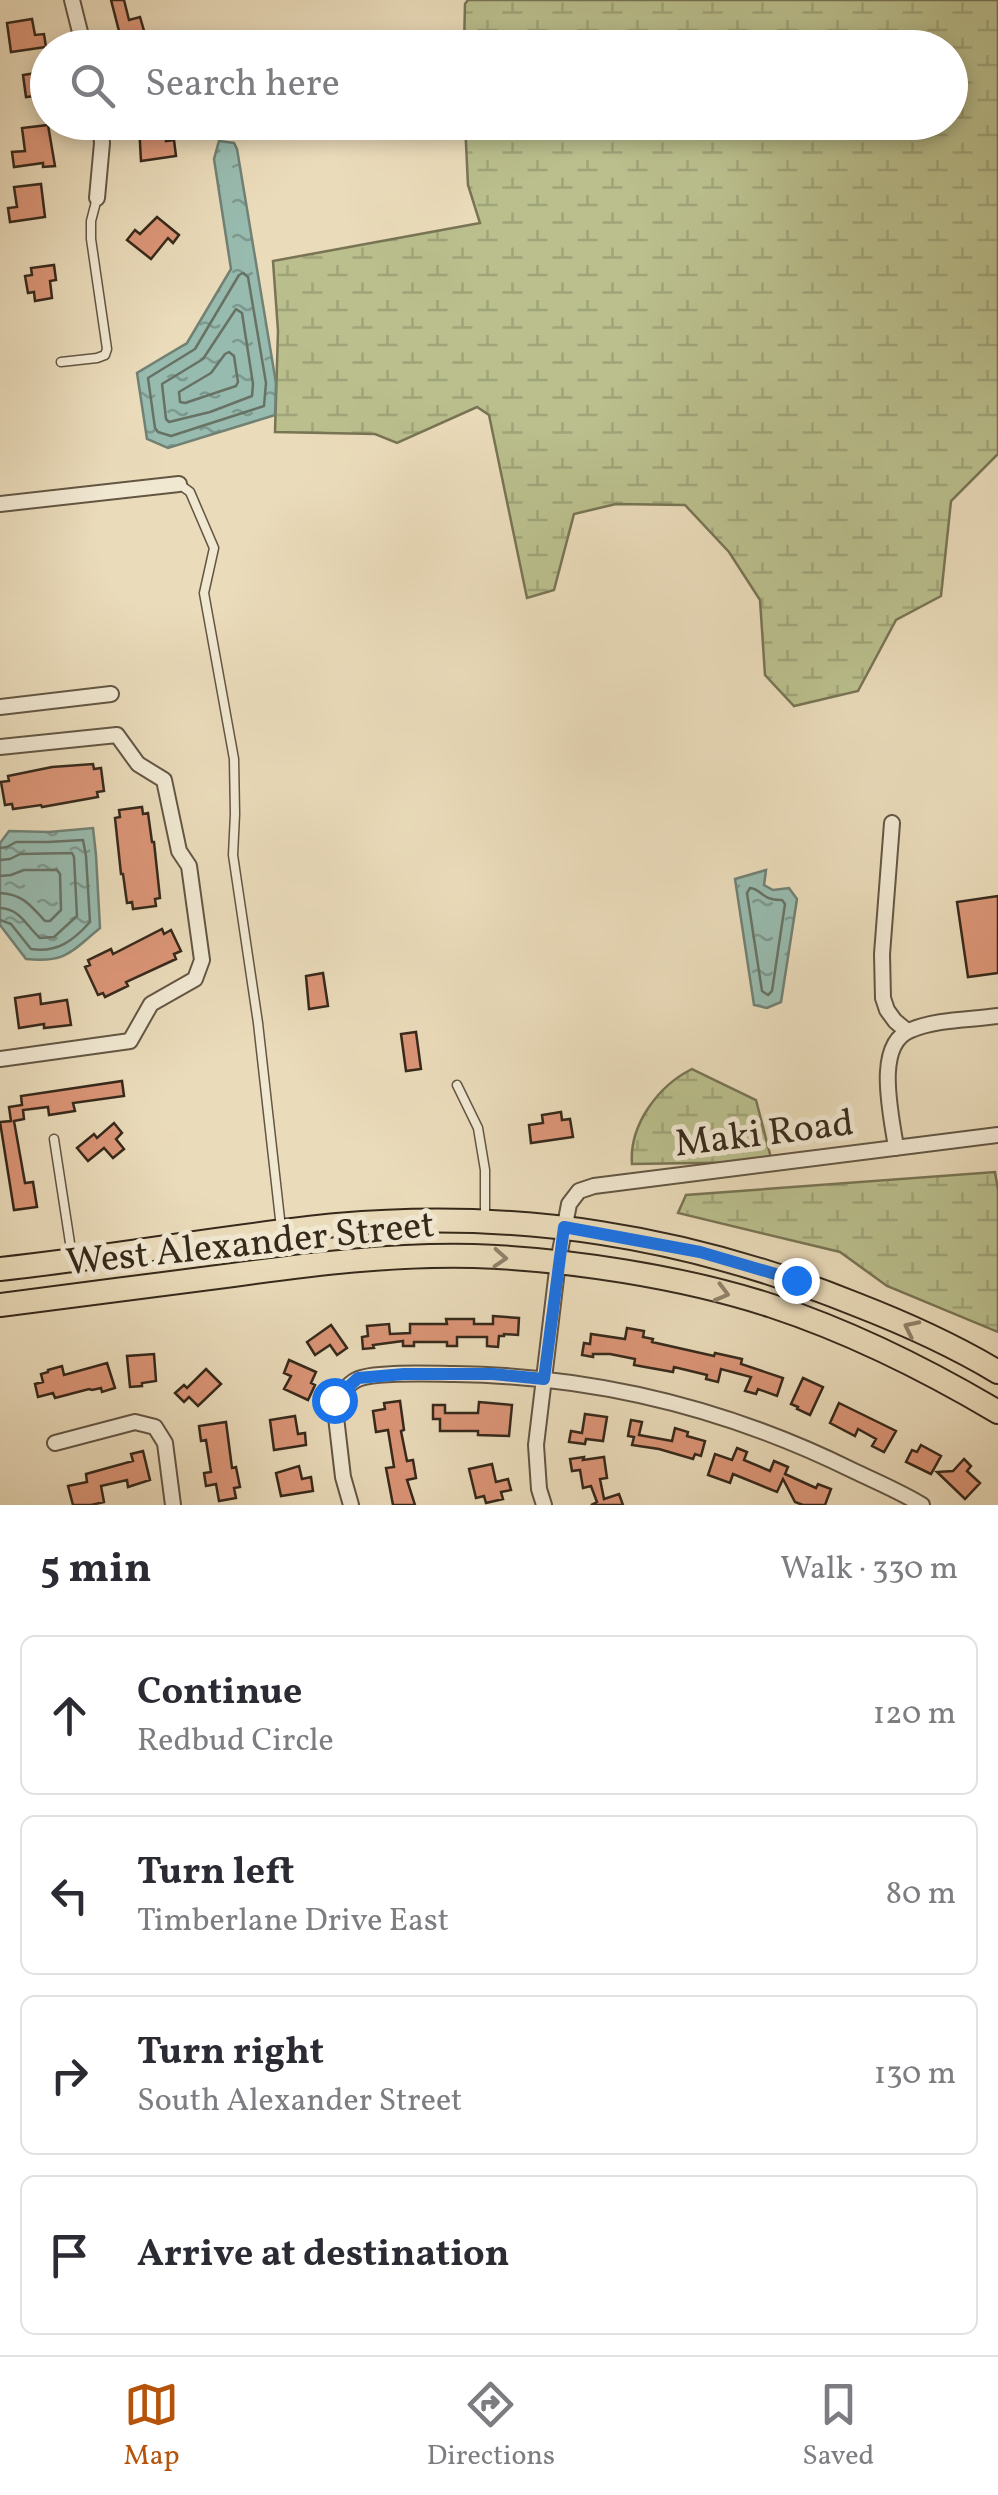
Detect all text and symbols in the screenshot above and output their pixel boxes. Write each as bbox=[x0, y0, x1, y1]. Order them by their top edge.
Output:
search box bbox=[30, 30, 968, 140]
icon: search bbox=[65, 58, 120, 113]
text: Search here bbox=[145, 59, 340, 112]
street label: Maki Road bbox=[672, 1098, 857, 1173]
street label: West Alexander Street bbox=[63, 1200, 437, 1291]
one-way arrow bbox=[493, 1246, 509, 1268]
route end bbox=[774, 1258, 820, 1304]
one-way arrow bbox=[713, 1281, 730, 1302]
one-way arrow bbox=[904, 1320, 922, 1340]
route start bbox=[312, 1378, 358, 1424]
text: 5 min bbox=[40, 1541, 152, 1600]
text: Walk · 330 m bbox=[780, 1548, 958, 1592]
text: Continue bbox=[137, 1667, 302, 1720]
icon: ahead bbox=[42, 1688, 97, 1743]
text: 120 m bbox=[873, 1693, 956, 1737]
text: Redbud Circle bbox=[137, 1720, 334, 1764]
text: Turn left bbox=[137, 1847, 294, 1900]
icon: left bbox=[42, 1868, 97, 1923]
text: 80 m bbox=[886, 1873, 956, 1917]
text: Timberlane Drive East bbox=[137, 1900, 449, 1944]
text: Turn right bbox=[137, 2027, 324, 2080]
icon: right bbox=[42, 2048, 97, 2103]
text: 130 m bbox=[874, 2053, 956, 2097]
text: South Alexander Street bbox=[137, 2080, 462, 2124]
icon: arrive bbox=[42, 2228, 97, 2283]
text: Arrive at destination bbox=[137, 2229, 510, 2282]
tab: Map bbox=[124, 2377, 180, 2476]
tab: Directions bbox=[427, 2377, 555, 2476]
tab: Saved bbox=[802, 2377, 874, 2476]

